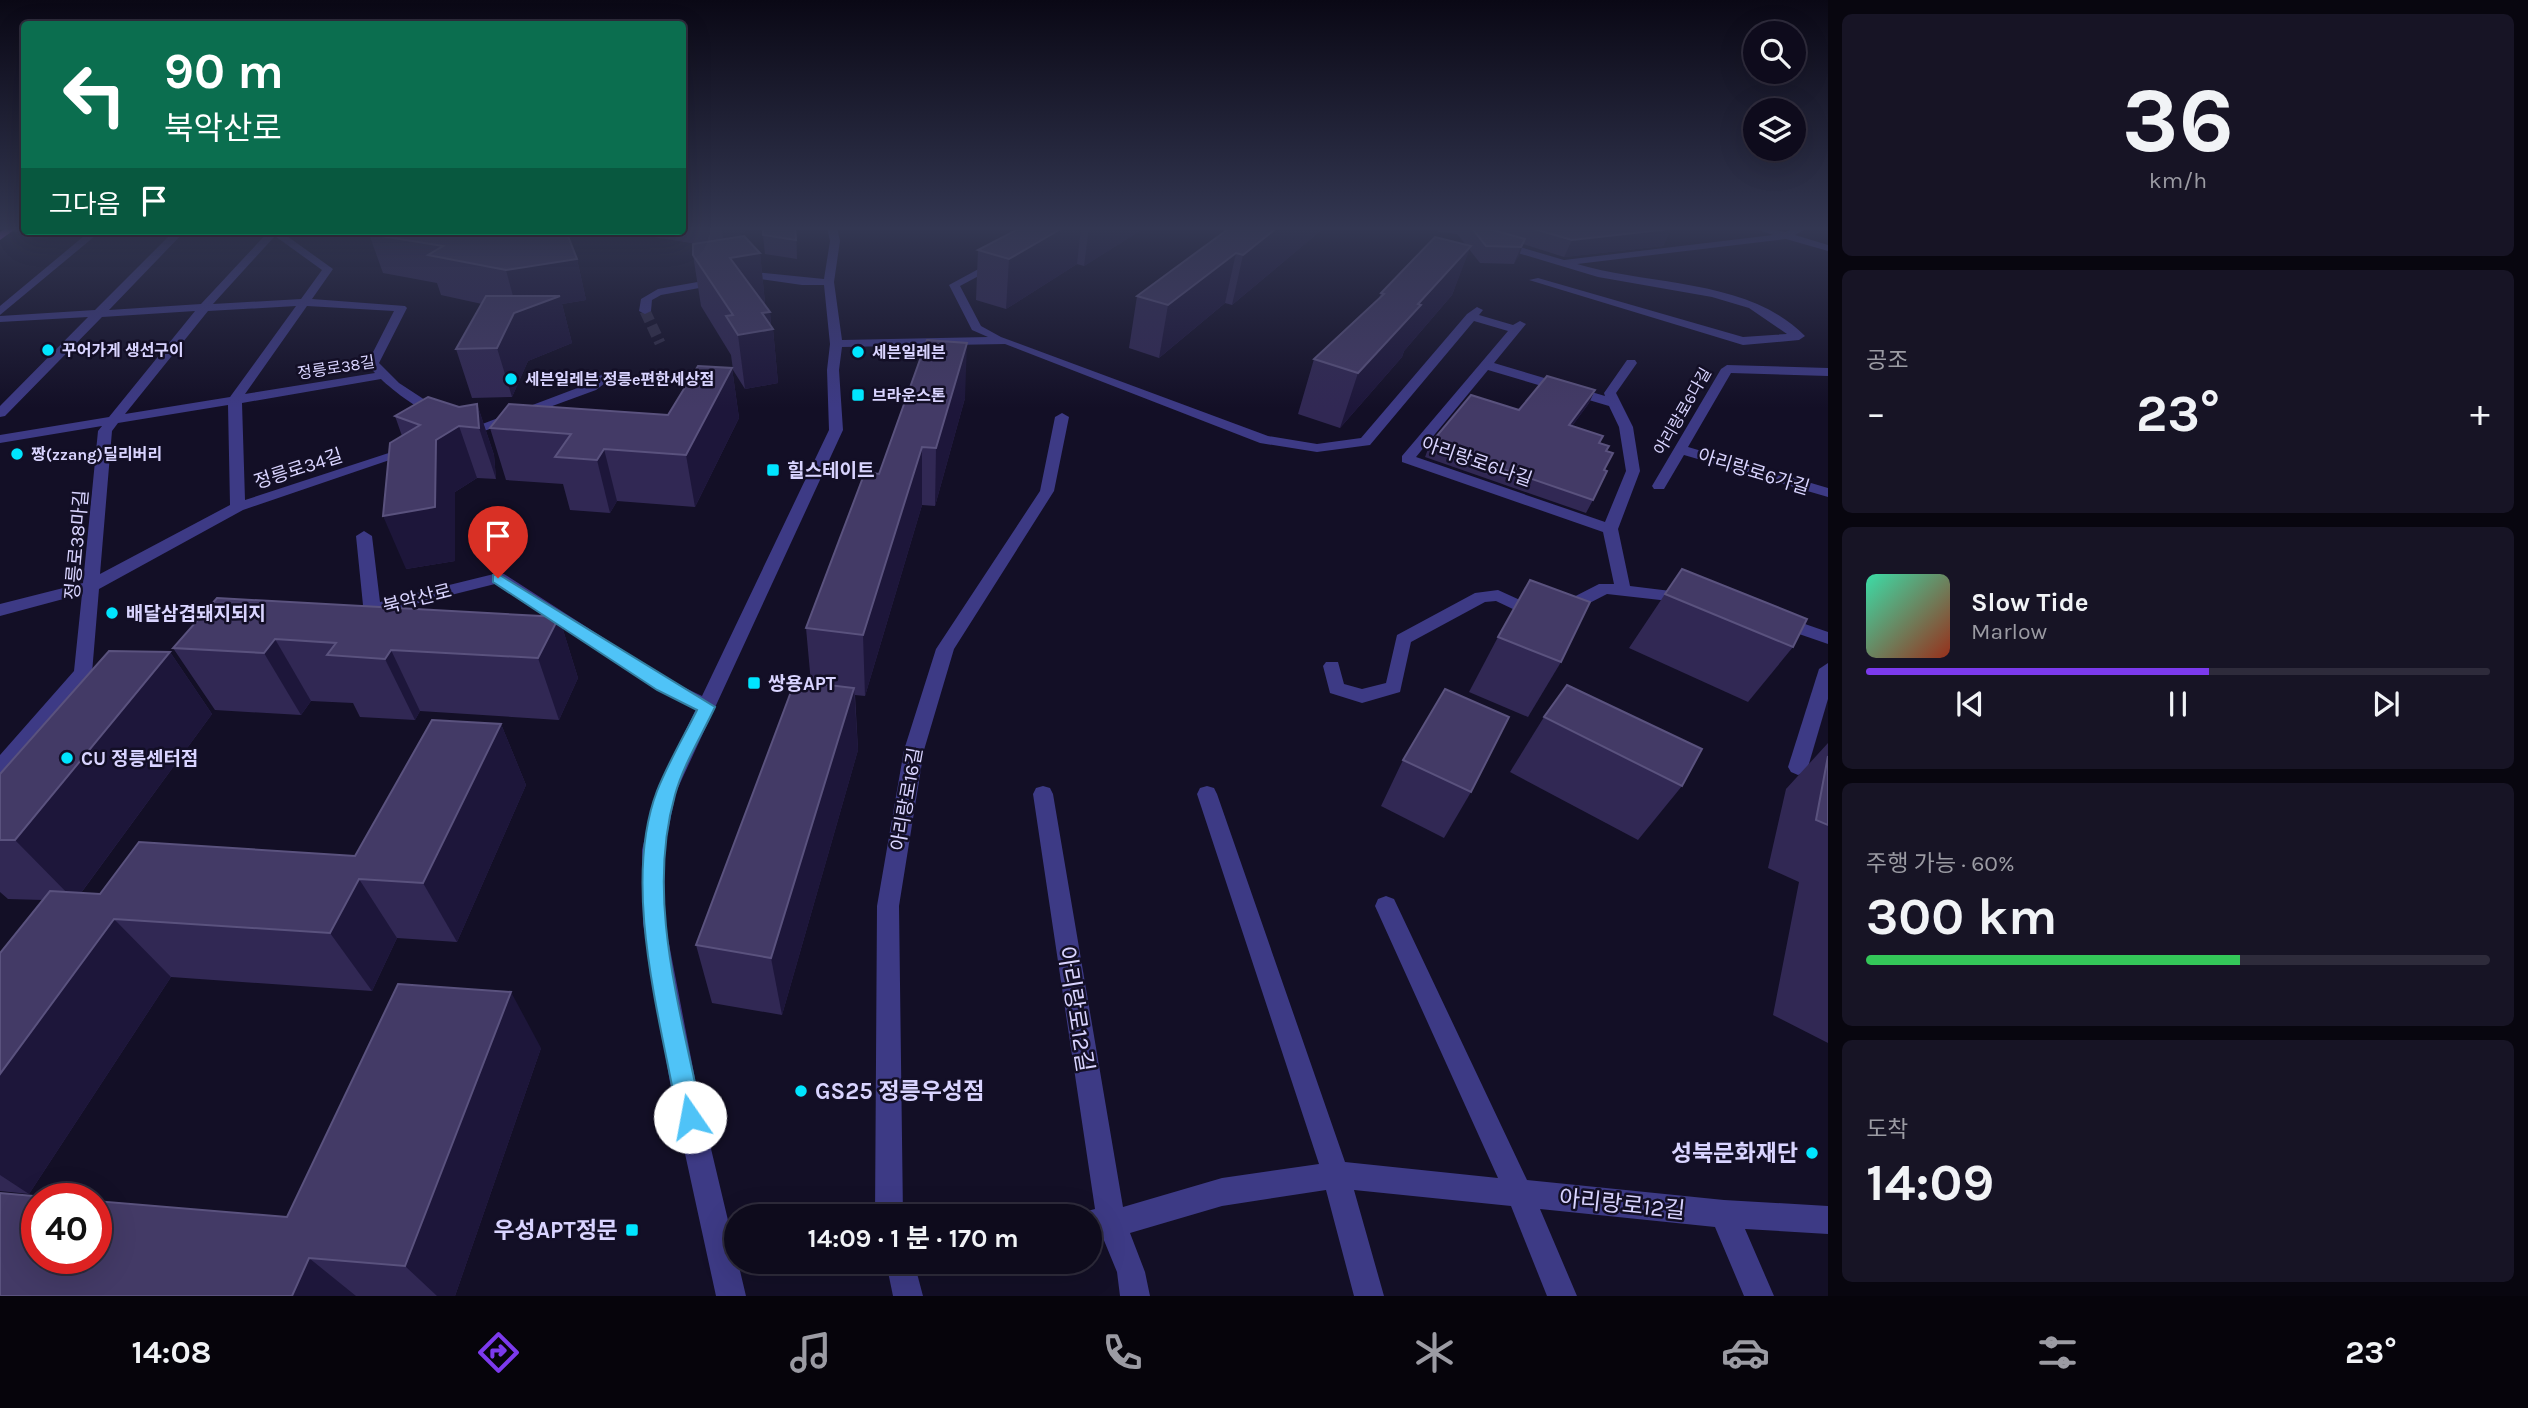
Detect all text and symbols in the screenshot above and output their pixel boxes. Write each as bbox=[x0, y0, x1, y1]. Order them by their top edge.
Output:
map controls bbox=[1743, 21, 1806, 161]
button: search bbox=[1743, 21, 1806, 84]
text: 90 m bbox=[164, 43, 284, 100]
icon: left bbox=[49, 49, 140, 140]
text: 36 bbox=[2122, 68, 2234, 174]
button: layers bbox=[1743, 98, 1806, 161]
text: 북악산로 bbox=[164, 110, 282, 147]
text: km/h bbox=[2149, 167, 2207, 194]
icon: arrive bbox=[135, 182, 173, 220]
text: 그다음 bbox=[49, 189, 121, 220]
place label: 꾸어가게 생선구이 bbox=[62, 341, 184, 360]
marker: 꾸어가게 생선구이 bbox=[40, 342, 56, 358]
place label: 세븐일레븐 bbox=[872, 343, 946, 362]
marker: 세븐일레븐 bbox=[850, 344, 866, 360]
text: 공조 bbox=[1866, 347, 1908, 374]
street label: 정릉로38길 bbox=[296, 352, 376, 383]
street label: 아리랑로6다길 bbox=[1650, 364, 1715, 458]
place label: 세븐일레븐 정릉e편한세상점 bbox=[525, 370, 714, 389]
marker: 세븐일레븐 정릉e편한세상점 bbox=[503, 371, 519, 387]
text: 23° bbox=[2136, 383, 2220, 444]
place label: 브라운스톤 bbox=[872, 386, 946, 405]
marker: 브라운스톤 bbox=[850, 387, 866, 403]
text: − bbox=[1866, 391, 1886, 436]
text: + bbox=[2470, 391, 2490, 436]
street label: 아리랑로6나길 bbox=[1418, 433, 1535, 491]
street label: 정릉로34길 bbox=[251, 444, 345, 494]
place label: 짱(zzang)딜리버리 bbox=[31, 445, 162, 464]
street label: 아리랑로6가길 bbox=[1695, 445, 1812, 499]
marker: 짱(zzang)딜리버리 bbox=[9, 446, 25, 462]
place label: 힐스테이트 bbox=[787, 460, 874, 482]
marker: 힐스테이트 bbox=[765, 462, 781, 478]
street label: 정릉로38마길 bbox=[61, 489, 93, 601]
pin bbox=[468, 506, 528, 578]
icon: arrive bbox=[479, 517, 517, 555]
street label: 북악산로 bbox=[381, 580, 454, 618]
text: Slow Tide bbox=[1971, 587, 2089, 618]
place label: 배달삼겹돼지되지 bbox=[126, 603, 266, 625]
marker: 배달삼겹돼지되지 bbox=[104, 605, 120, 621]
text: Marlow bbox=[1971, 618, 2047, 645]
place label: 쌍용APT bbox=[768, 673, 836, 695]
marker: 쌍용APT bbox=[746, 675, 762, 691]
icon: previous bbox=[1951, 685, 1989, 723]
icon: pause bbox=[2159, 685, 2197, 723]
icon: next bbox=[2367, 685, 2405, 723]
street label: 아리랑로16길 bbox=[887, 746, 927, 853]
place label: CU 정릉센터점 bbox=[81, 748, 198, 770]
marker: CU 정릉센터점 bbox=[59, 750, 75, 766]
text: 주행 가능 · 60% bbox=[1866, 850, 2015, 877]
text: 300 km bbox=[1866, 886, 2057, 947]
street label: 아리랑로12길 bbox=[1052, 944, 1099, 1074]
place label: GS25 정릉우성점 bbox=[815, 1078, 984, 1105]
position arrow bbox=[653, 1080, 727, 1154]
marker: GS25 정릉우성점 bbox=[793, 1083, 809, 1099]
text: 도착 bbox=[1866, 1116, 1908, 1143]
place label: 성북문화재단 bbox=[1671, 1140, 1798, 1167]
marker: 성북문화재단 bbox=[1804, 1145, 1820, 1161]
text: 14:09 bbox=[1866, 1152, 1994, 1213]
speed limit sign: 40 bbox=[21, 1183, 112, 1274]
street label: 아리랑로12길 bbox=[1558, 1184, 1686, 1225]
place label: 우성APT정문 bbox=[493, 1217, 618, 1244]
marker: 우성APT정문 bbox=[624, 1222, 640, 1238]
text: 14:09 · 1 분 · 170 m bbox=[807, 1223, 1019, 1254]
icon: directions bbox=[474, 1328, 523, 1377]
icon: music bbox=[786, 1328, 835, 1377]
icon: phone bbox=[1098, 1328, 1147, 1377]
icon: climate bbox=[1410, 1328, 1459, 1377]
icon: car bbox=[1721, 1328, 1770, 1377]
icon: filters bbox=[2033, 1328, 2082, 1377]
text: 14:08 bbox=[131, 1334, 211, 1371]
text: 23° bbox=[2345, 1334, 2397, 1371]

